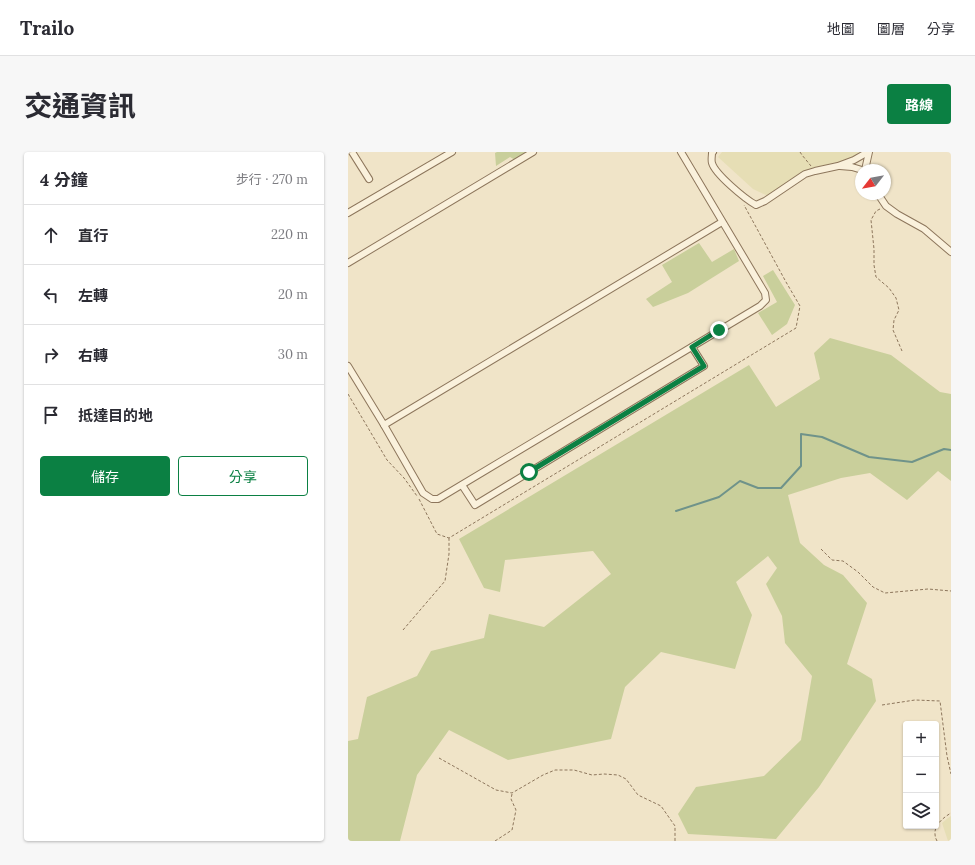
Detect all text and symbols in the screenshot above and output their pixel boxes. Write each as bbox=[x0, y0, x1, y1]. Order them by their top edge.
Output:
text: Trailo bbox=[20, 16, 74, 40]
text: 地圖 bbox=[827, 20, 855, 38]
text: 圖層 bbox=[877, 20, 905, 38]
text: 分享 bbox=[927, 20, 955, 38]
button: 路線 bbox=[887, 84, 951, 124]
text: 交通資訊 bbox=[24, 88, 136, 124]
north arrow bbox=[855, 164, 891, 200]
text: 4 分鐘 bbox=[40, 169, 88, 191]
text: 步行 · 270 m bbox=[236, 171, 308, 188]
icon: ahead bbox=[40, 224, 62, 246]
text: 直行 bbox=[78, 226, 108, 245]
text: 220 m bbox=[271, 226, 308, 243]
icon: left bbox=[40, 284, 62, 306]
text: 左轉 bbox=[78, 286, 108, 305]
text: 20 m bbox=[278, 286, 308, 303]
route end bbox=[710, 321, 728, 339]
icon: right bbox=[40, 344, 62, 366]
text: 右轉 bbox=[78, 346, 108, 365]
text: 30 m bbox=[278, 346, 308, 363]
icon: arrive bbox=[40, 404, 62, 426]
text: 抵達目的地 bbox=[78, 406, 153, 425]
button: 儲存 bbox=[40, 456, 170, 496]
button: 分享 bbox=[178, 456, 308, 496]
route start bbox=[520, 463, 538, 481]
map controls bbox=[903, 721, 939, 829]
button: + bbox=[903, 721, 939, 757]
button: − bbox=[903, 757, 939, 793]
button: layers bbox=[903, 793, 939, 829]

